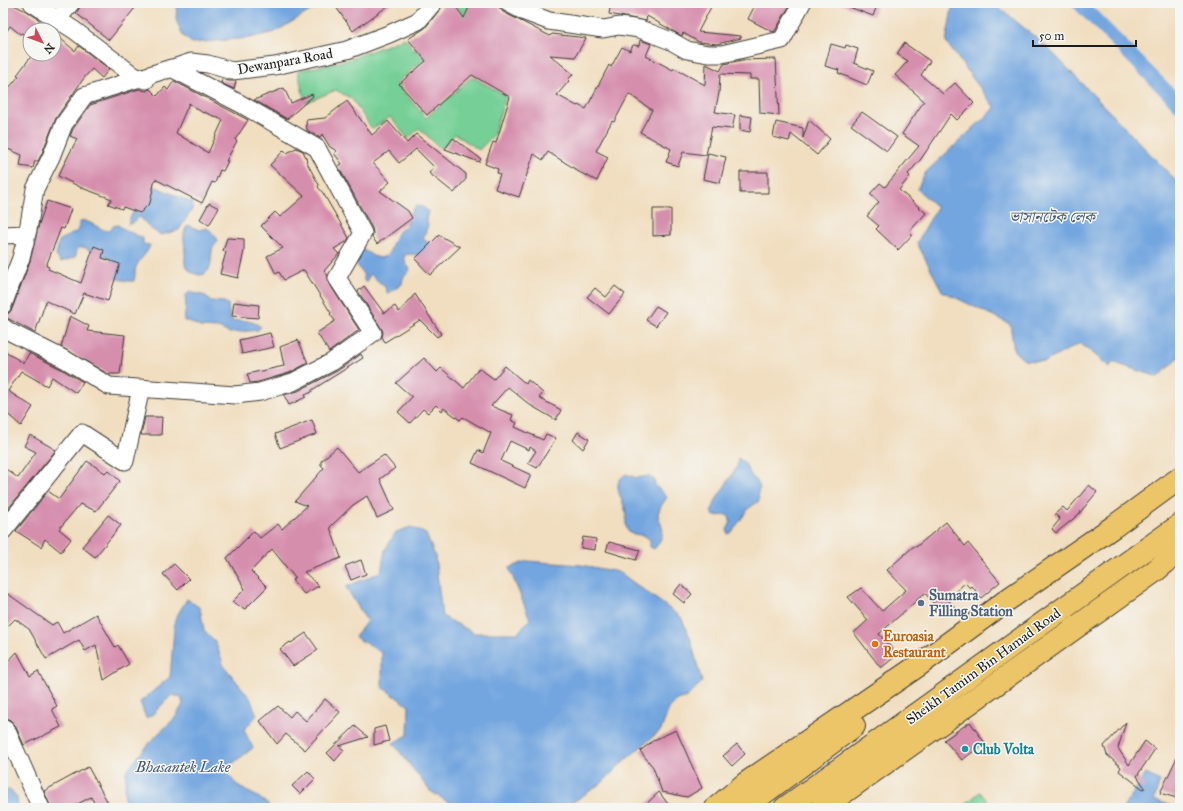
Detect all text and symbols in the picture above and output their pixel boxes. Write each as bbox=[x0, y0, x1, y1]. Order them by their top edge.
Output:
north arrow bbox=[22, 22, 62, 62]
scale bar bbox=[1033, 22, 1136, 48]
text: 50 m bbox=[1039, 29, 1064, 43]
text: N bbox=[41, 41, 57, 57]
street label: Dewanpara Road bbox=[236, 45, 334, 78]
water label: ভাসানটেক লেক bbox=[1009, 208, 1098, 226]
place label: Sumatra Filling Station bbox=[929, 587, 1013, 621]
marker: Sumatra Filling Station bbox=[916, 598, 926, 608]
street label: Sheikh Tamim Bin Hamad Road bbox=[903, 605, 1064, 728]
place label: Euroasia Restaurant bbox=[883, 628, 946, 661]
marker: Euroasia Restaurant bbox=[870, 639, 880, 649]
place label: Club Volta bbox=[973, 741, 1035, 758]
marker: Club Volta bbox=[960, 744, 970, 754]
water label: Bhasantek Lake bbox=[135, 758, 231, 776]

